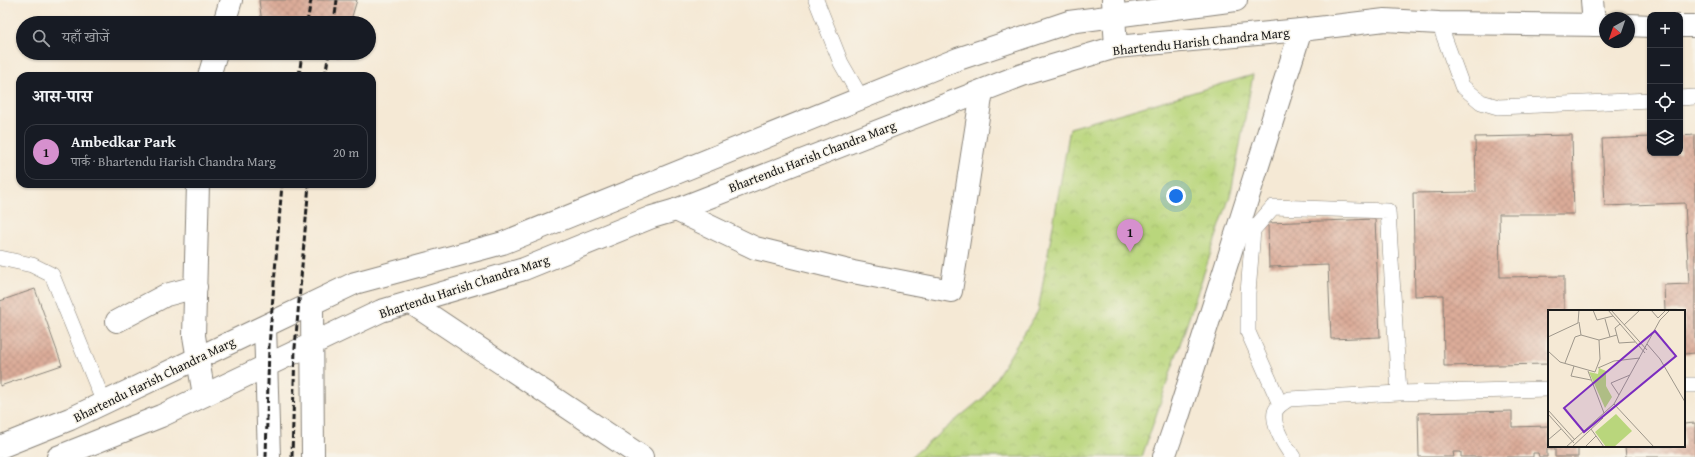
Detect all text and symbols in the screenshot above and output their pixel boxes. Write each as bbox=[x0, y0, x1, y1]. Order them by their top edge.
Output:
north arrow bbox=[1599, 12, 1635, 48]
map controls bbox=[1647, 12, 1683, 156]
button: + bbox=[1647, 12, 1683, 48]
search box bbox=[16, 16, 376, 60]
street label: Bhartendu Harish Chandra Marg bbox=[1112, 23, 1291, 60]
text: यहाँ खोजें bbox=[62, 26, 109, 47]
icon: search bbox=[30, 27, 52, 49]
button: − bbox=[1647, 48, 1683, 84]
text: आस-पास bbox=[32, 83, 92, 108]
button: locate bbox=[1647, 84, 1683, 120]
street label: Bhartendu Harish Chandra Marg bbox=[726, 116, 899, 197]
button: layers bbox=[1647, 120, 1683, 156]
text: Ambedkar Park bbox=[71, 131, 176, 152]
text: 1 bbox=[43, 143, 49, 162]
text: 20 m bbox=[333, 143, 359, 162]
text: पार्क · Bhartendu Harish Chandra Marg bbox=[71, 152, 276, 171]
your location bbox=[1166, 186, 1186, 206]
pin: 1 bbox=[1117, 219, 1143, 252]
street label: Bhartendu Harish Chandra Marg bbox=[377, 250, 552, 323]
inset map bbox=[1548, 310, 1685, 447]
street label: Bhartendu Harish Chandra Marg bbox=[70, 332, 239, 427]

